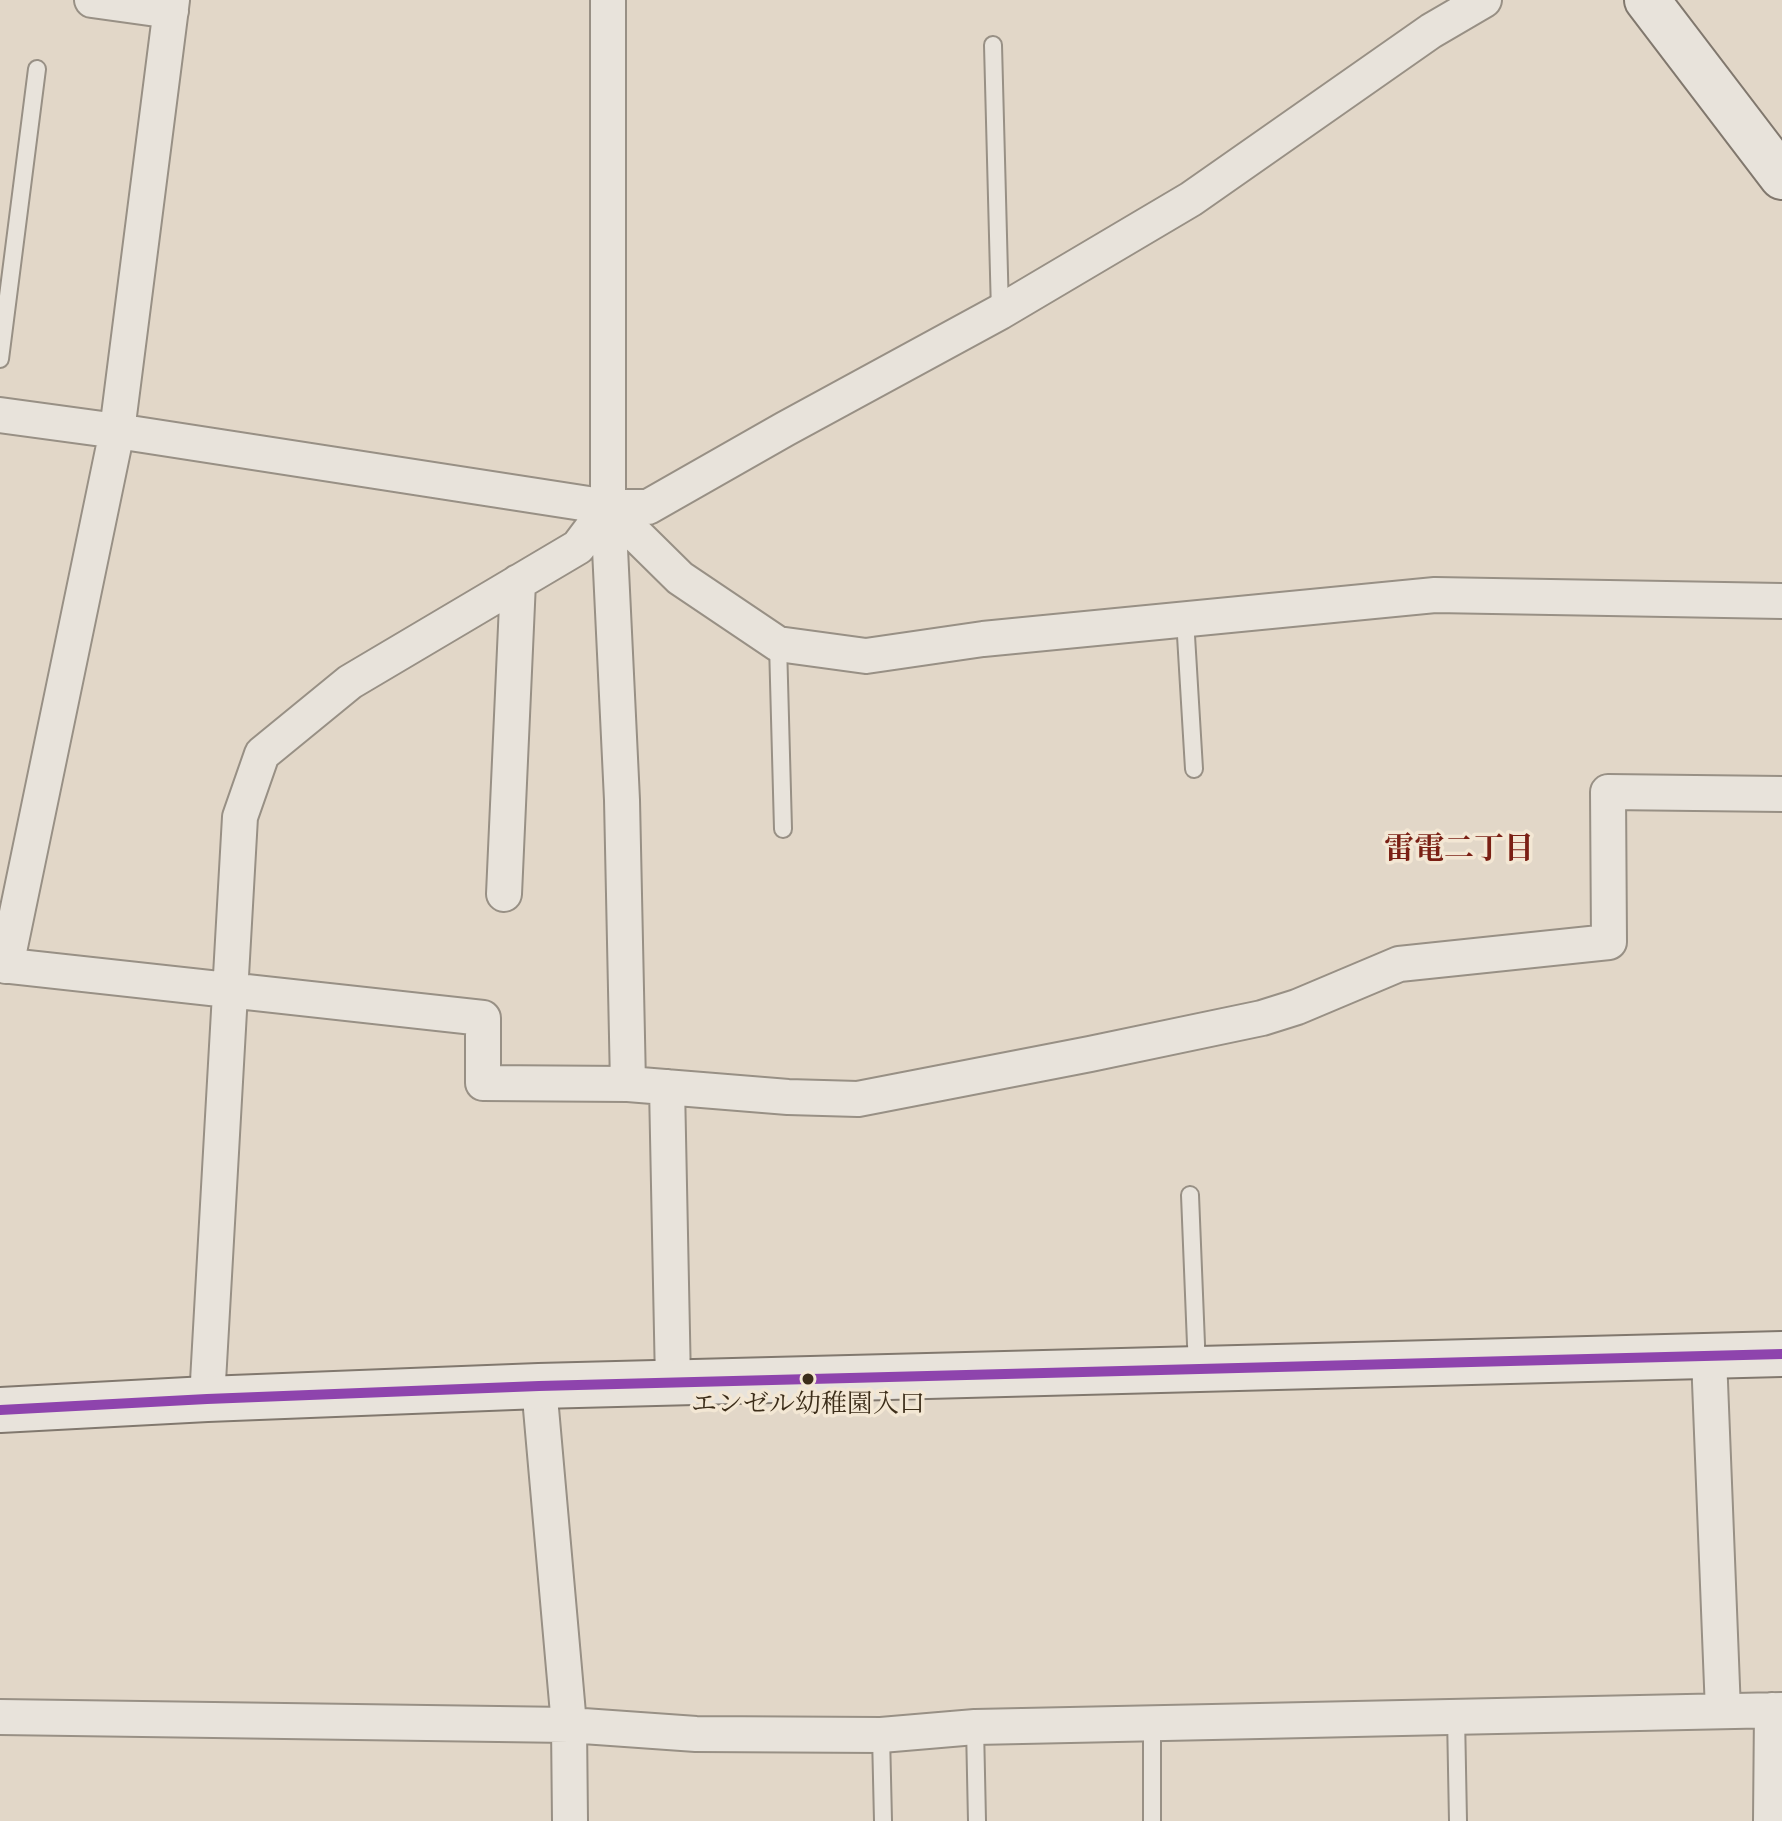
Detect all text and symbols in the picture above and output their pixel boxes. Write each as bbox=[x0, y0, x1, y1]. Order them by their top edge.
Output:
district label: 雷電二丁目 bbox=[1384, 834, 1534, 870]
marker: エンゼル幼稚園入口 bbox=[800, 1371, 816, 1387]
place label: エンゼル幼稚園入口 bbox=[691, 1390, 925, 1422]

